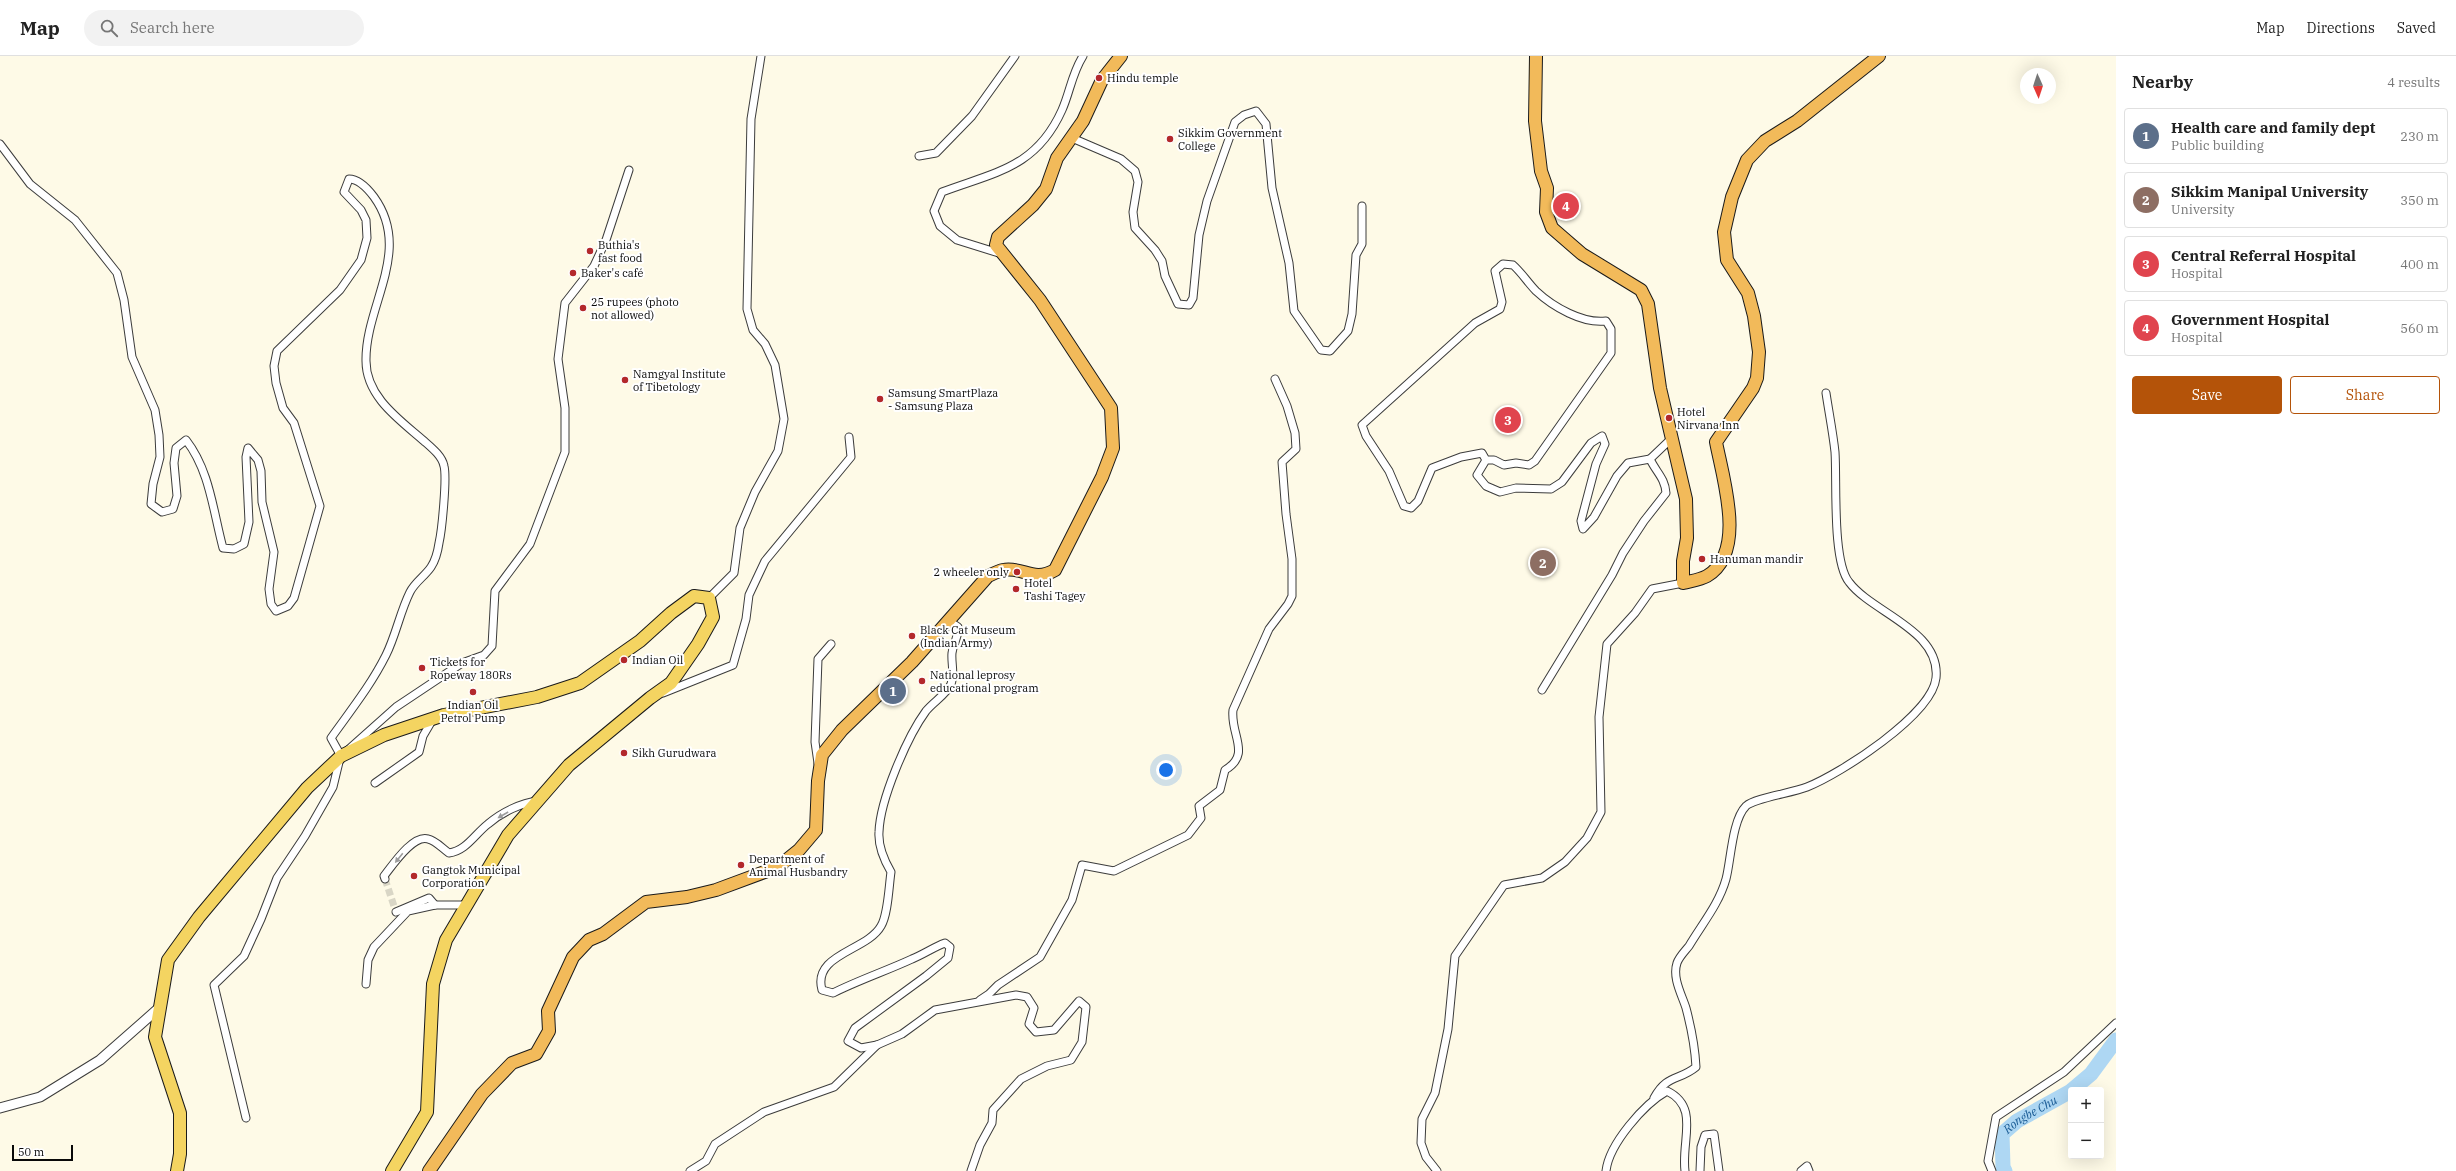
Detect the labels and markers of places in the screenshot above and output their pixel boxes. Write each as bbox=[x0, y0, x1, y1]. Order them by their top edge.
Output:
place label: Hindu temple bbox=[1107, 71, 1179, 85]
marker: Hindu temple bbox=[1094, 73, 1104, 83]
place label: Sikkim Government College bbox=[1178, 126, 1282, 153]
marker: Sikkim Government College bbox=[1165, 134, 1175, 144]
pin: 4 bbox=[1553, 191, 1579, 221]
place label: Buthia's fast food bbox=[598, 238, 643, 265]
marker: Buthia's fast food bbox=[585, 246, 595, 256]
place label: Baker's café bbox=[581, 266, 643, 280]
marker: Baker's café bbox=[568, 268, 578, 278]
place label: 25 rupees (photo not allowed) bbox=[591, 295, 679, 322]
marker: 25 rupees (photo not allowed) bbox=[578, 303, 588, 313]
place label: Namgyal Institute of Tibetology bbox=[633, 367, 726, 394]
marker: Namgyal Institute of Tibetology bbox=[620, 375, 630, 385]
place label: Samsung SmartPlaza - Samsung Plaza bbox=[888, 386, 998, 413]
marker: Samsung SmartPlaza - Samsung Plaza bbox=[875, 394, 885, 404]
pin: 3 bbox=[1495, 405, 1521, 435]
place label: Hotel Nirvana Inn bbox=[1677, 405, 1739, 432]
marker: Hotel Nirvana Inn bbox=[1664, 413, 1674, 423]
pin: 2 bbox=[1530, 548, 1556, 578]
place label: Hanuman mandir bbox=[1710, 552, 1803, 566]
marker: Hanuman mandir bbox=[1697, 554, 1707, 564]
place label: 2 wheeler only bbox=[934, 565, 1009, 579]
marker: 2 wheeler only bbox=[1012, 567, 1022, 577]
place label: Hotel Tashi Tagey bbox=[1024, 576, 1085, 603]
marker: Hotel Tashi Tagey bbox=[1011, 584, 1021, 594]
place label: Black Cat Museum (Indian Army) bbox=[920, 623, 1016, 650]
marker: Black Cat Museum (Indian Army) bbox=[907, 631, 917, 641]
place label: Indian Oil bbox=[632, 653, 683, 667]
place label: Tickets for Ropeway 180Rs bbox=[430, 655, 512, 682]
marker: Indian Oil bbox=[619, 655, 629, 665]
marker: Tickets for Ropeway 180Rs bbox=[417, 663, 427, 673]
place label: National leprosy educational program bbox=[930, 668, 1039, 695]
pin: 1 bbox=[880, 676, 906, 706]
marker: National leprosy educational program bbox=[917, 676, 927, 686]
marker: Indian Oil Petrol Pump bbox=[468, 687, 478, 697]
place label: Indian Oil Petrol Pump bbox=[441, 698, 505, 725]
place label: Sikh Gurudwara bbox=[632, 746, 716, 760]
marker: Sikh Gurudwara bbox=[619, 748, 629, 758]
place label: Department of Animal Husbandry bbox=[749, 852, 848, 879]
marker: Department of Animal Husbandry bbox=[736, 860, 746, 870]
place label: Gangtok Municipal Corporation bbox=[422, 863, 520, 890]
marker: Gangtok Municipal Corporation bbox=[409, 871, 419, 881]

